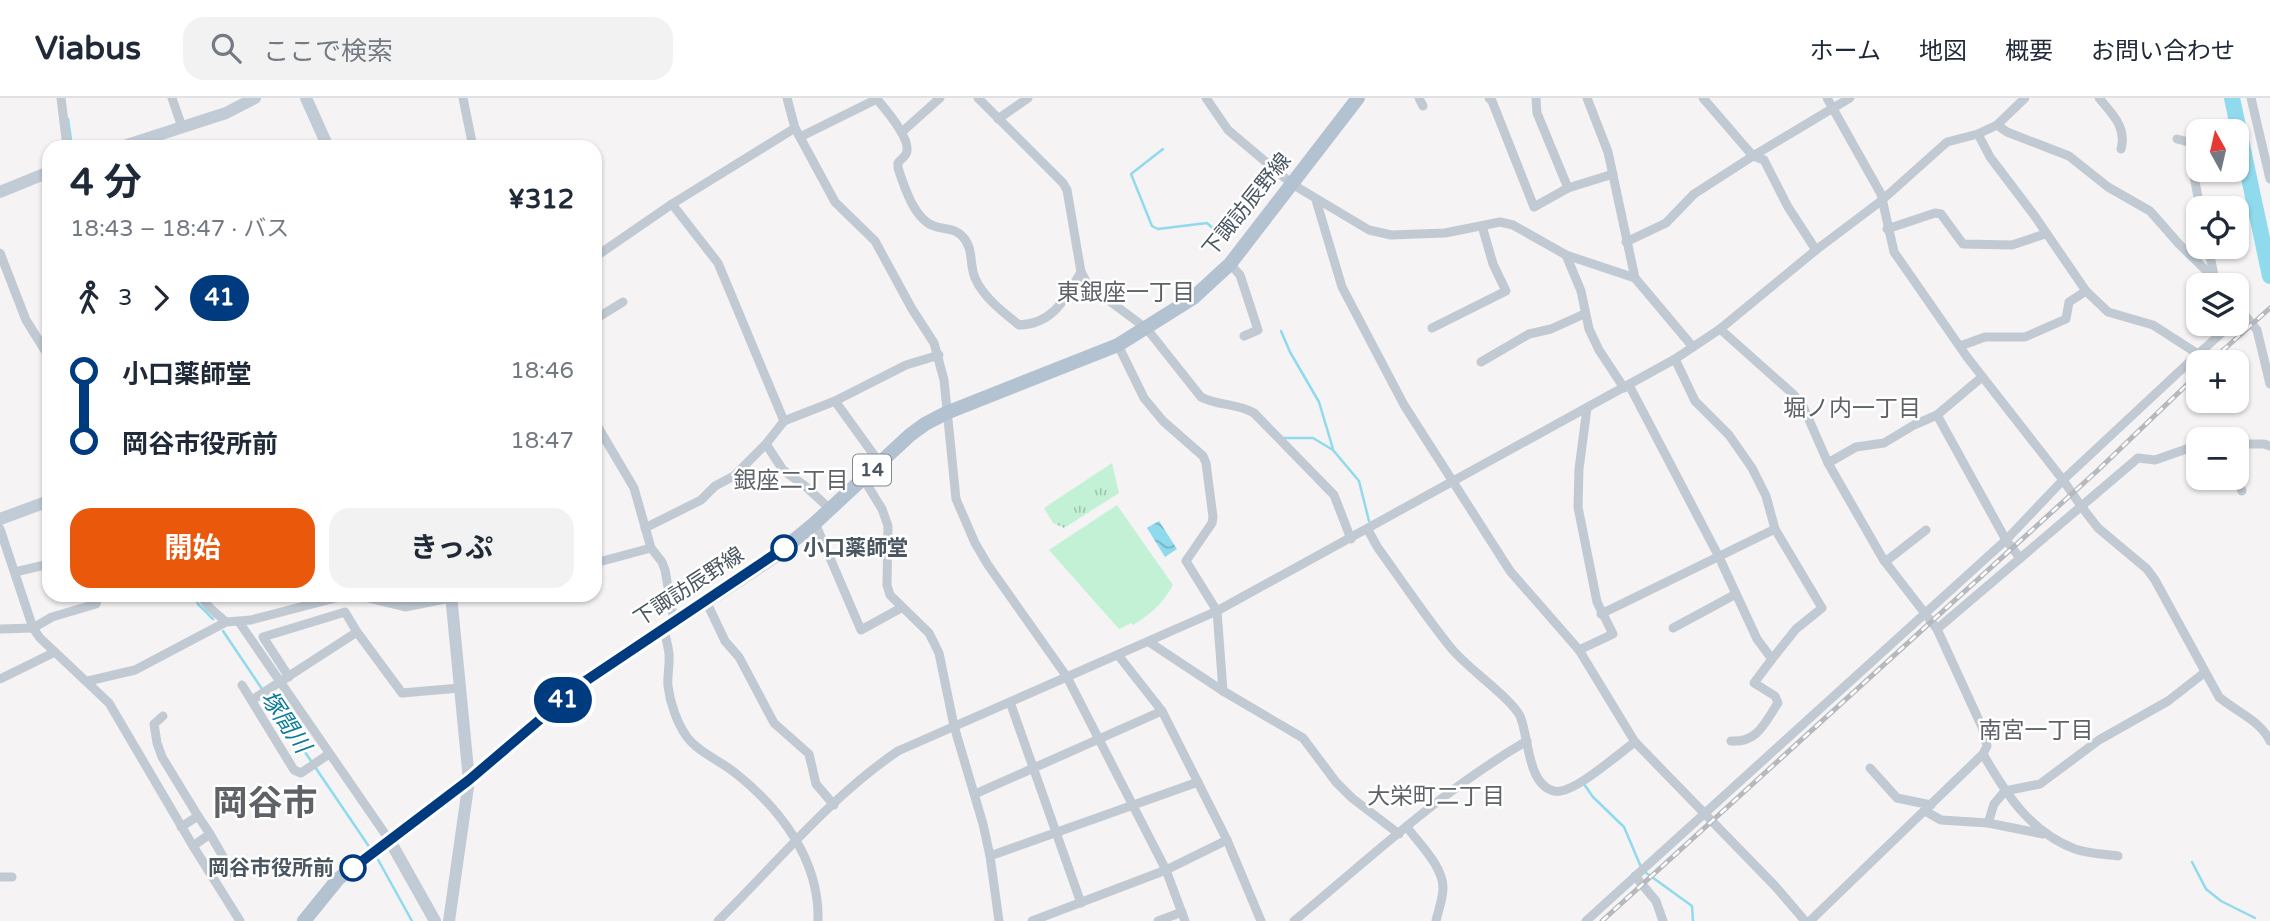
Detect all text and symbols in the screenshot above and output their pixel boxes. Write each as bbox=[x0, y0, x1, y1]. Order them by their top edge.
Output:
search box bbox=[183, 17, 673, 80]
text: Viabus bbox=[35, 29, 141, 68]
icon: search bbox=[207, 29, 245, 67]
text: ここで検索 bbox=[263, 36, 393, 67]
text: ホーム bbox=[1810, 37, 1881, 66]
text: 地図 bbox=[1919, 37, 1967, 66]
text: 概要 bbox=[2005, 37, 2053, 66]
text: お問い合わせ bbox=[2091, 37, 2235, 66]
north arrow bbox=[2186, 119, 2249, 182]
map controls bbox=[2186, 119, 2249, 490]
street label: 下諏訪辰野線 bbox=[1198, 148, 1296, 262]
text: 4 分 bbox=[70, 160, 142, 206]
text: ¥312 bbox=[508, 184, 574, 215]
button: locate bbox=[2186, 196, 2249, 259]
text: 18:43 – 18:47 · バス bbox=[70, 215, 289, 243]
button: layers bbox=[2186, 273, 2249, 336]
icon: walk bbox=[70, 279, 108, 317]
icon: forward bbox=[142, 279, 180, 317]
district label: 東銀座一丁目 bbox=[1057, 279, 1195, 307]
text: 41 bbox=[204, 283, 235, 312]
text: 3 bbox=[118, 284, 132, 312]
button: + bbox=[2186, 350, 2249, 413]
text: 18:46 bbox=[510, 357, 574, 385]
text: 小口薬師堂 bbox=[122, 359, 252, 390]
district label: 堀ノ内一丁目 bbox=[1783, 395, 1921, 423]
text: 18:47 bbox=[510, 427, 574, 455]
button: − bbox=[2186, 427, 2249, 490]
text: 岡谷市役所前 bbox=[122, 429, 278, 460]
road number: 14 bbox=[853, 454, 891, 486]
district label: 銀座二丁目 bbox=[734, 467, 849, 495]
button: 開始 bbox=[70, 508, 315, 588]
button: きっぷ bbox=[329, 508, 574, 588]
marker: 小口薬師堂 bbox=[771, 535, 797, 561]
place label: 小口薬師堂 bbox=[803, 536, 908, 561]
street label: 下諏訪辰野線 bbox=[629, 542, 749, 632]
line badge: 41 bbox=[532, 677, 594, 723]
text: 41 bbox=[548, 685, 578, 714]
water label: 塚間川 bbox=[254, 686, 318, 761]
district label: 南宮一丁目 bbox=[1979, 717, 2094, 745]
district label: 岡谷市 bbox=[212, 783, 318, 825]
district label: 大栄町二丁目 bbox=[1367, 783, 1505, 811]
marker: 岡谷市役所前 bbox=[340, 855, 366, 881]
place label: 岡谷市役所前 bbox=[208, 856, 334, 881]

